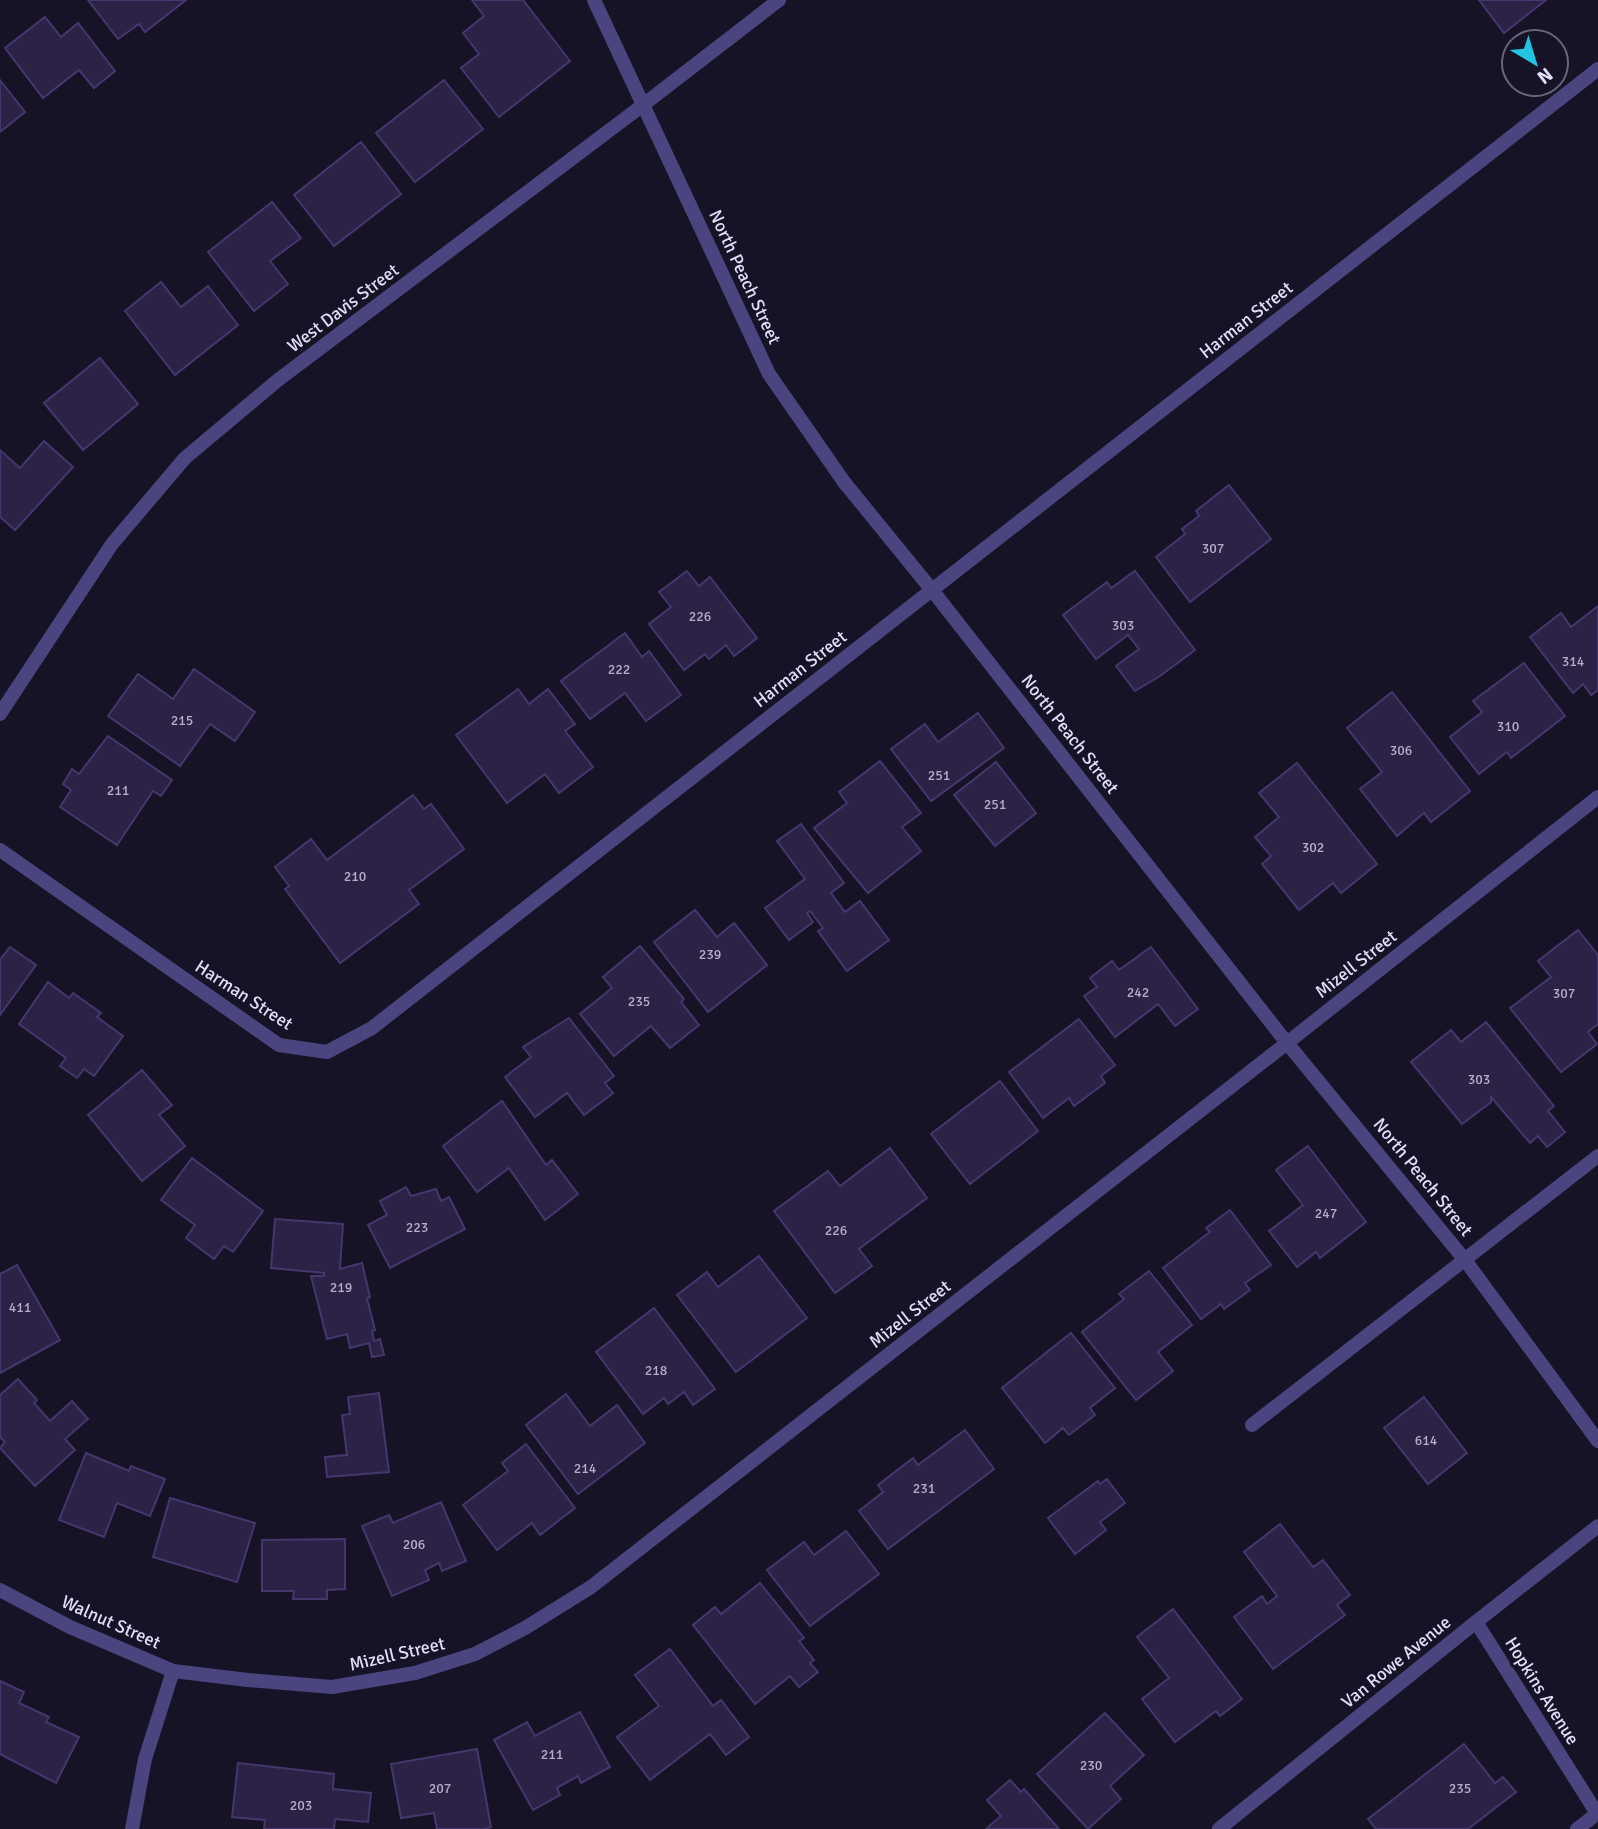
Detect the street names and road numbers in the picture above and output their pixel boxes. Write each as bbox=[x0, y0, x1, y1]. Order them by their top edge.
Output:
street label: North Peach Street bbox=[704, 206, 786, 348]
street label: West Davis Street bbox=[283, 259, 403, 357]
street label: Harman Street bbox=[1195, 277, 1297, 363]
street label: Harman Street bbox=[749, 626, 851, 712]
street label: North Peach Street bbox=[1017, 670, 1123, 798]
street label: Mizell Street bbox=[1311, 925, 1401, 1003]
street label: Harman Street bbox=[191, 955, 297, 1035]
street label: North Peach Street bbox=[1369, 1114, 1477, 1240]
street label: Mizell Street bbox=[865, 1275, 955, 1353]
street label: Walnut Street bbox=[58, 1590, 164, 1654]
street label: Van Rowe Avenue bbox=[1337, 1611, 1455, 1713]
street label: Mizell Street bbox=[347, 1632, 447, 1676]
street label: Hopkins Avenue bbox=[1500, 1633, 1584, 1749]

